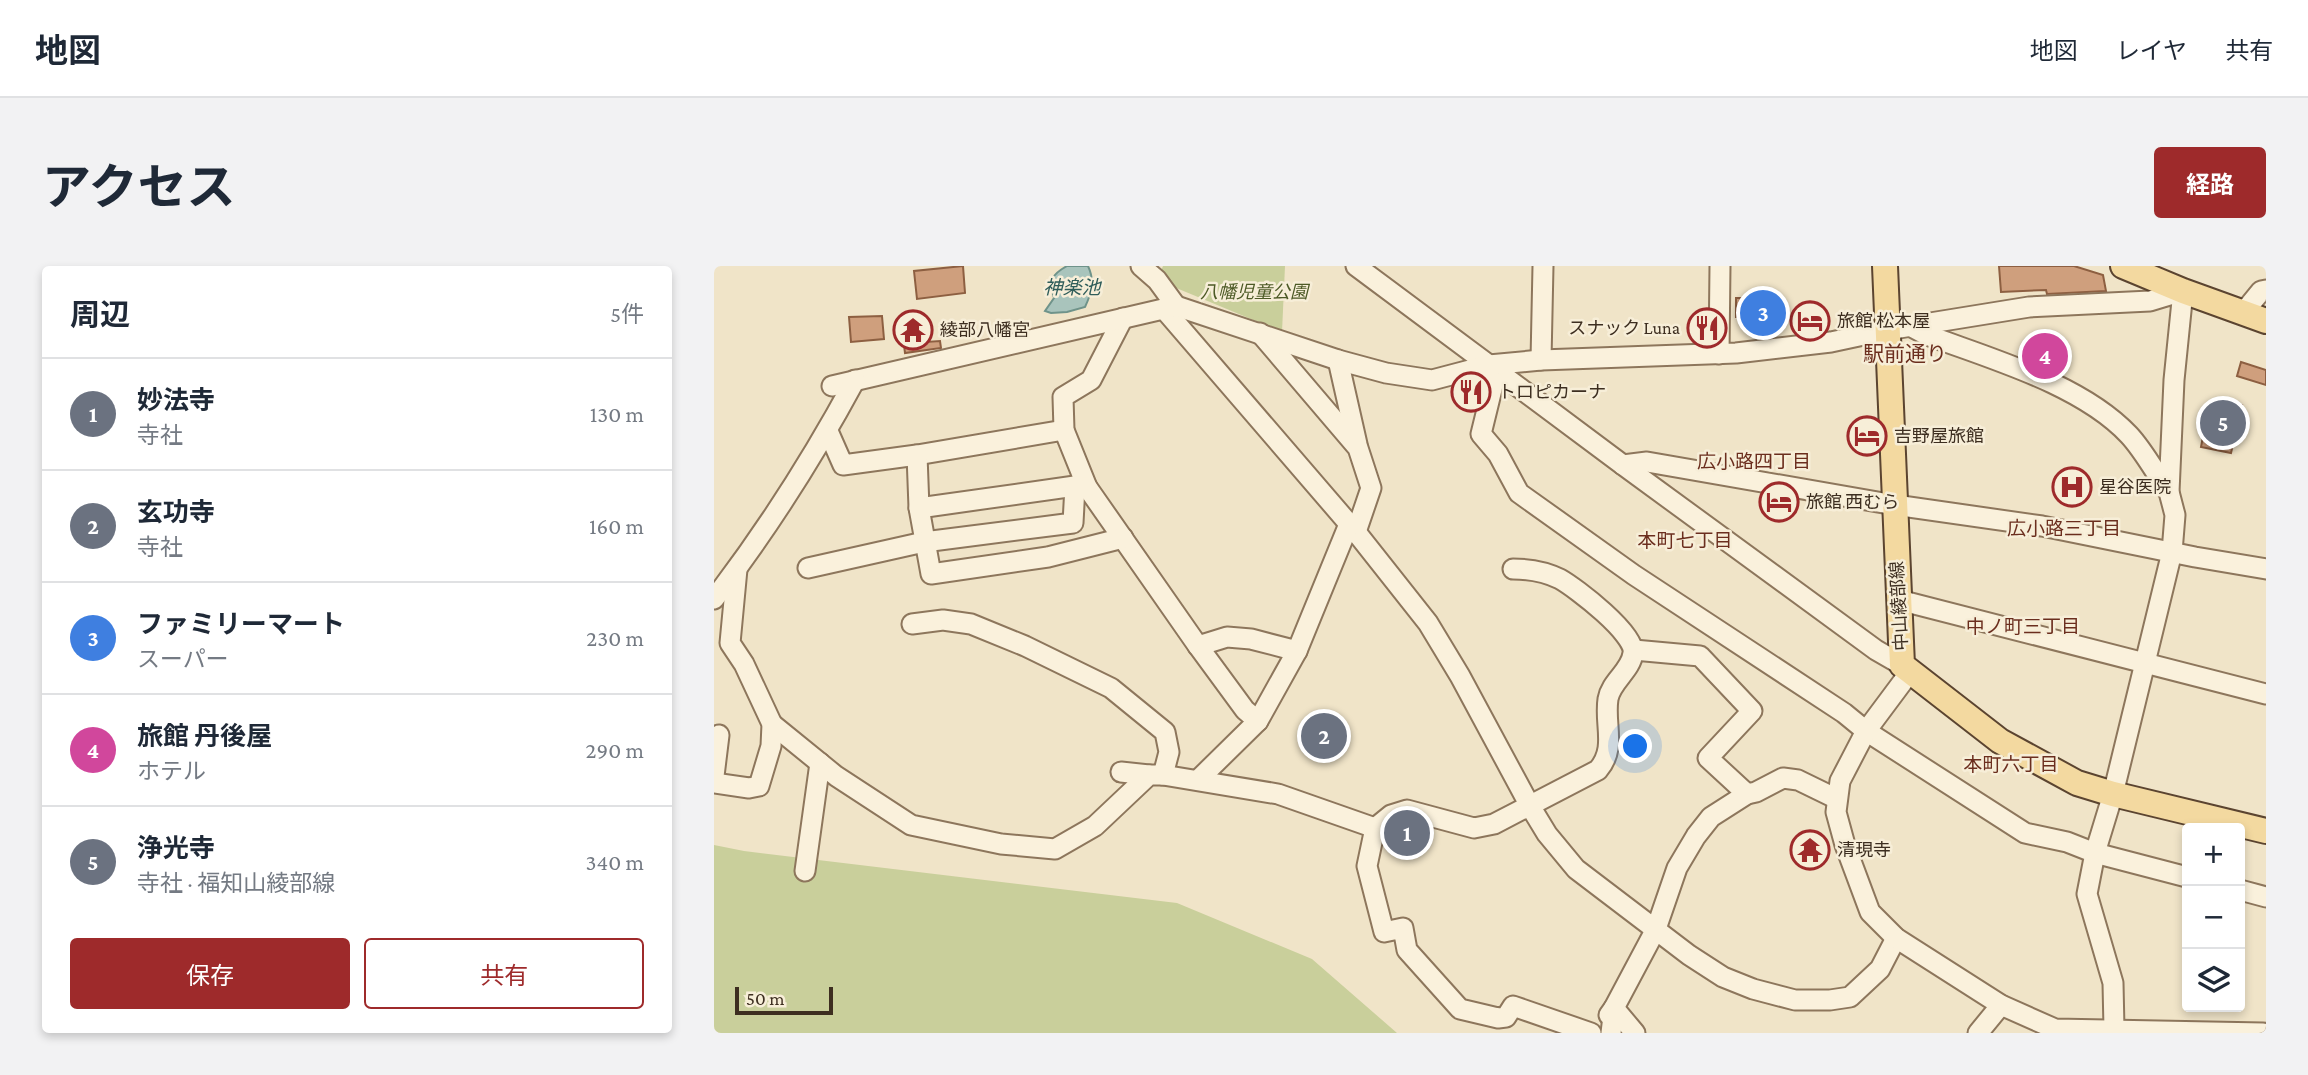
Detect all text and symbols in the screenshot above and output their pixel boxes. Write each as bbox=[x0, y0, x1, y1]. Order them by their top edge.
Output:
text: 地図 bbox=[35, 32, 101, 69]
text: 地図 bbox=[2030, 37, 2078, 64]
text: レイヤ bbox=[2116, 37, 2187, 64]
text: 共有 bbox=[2225, 37, 2273, 64]
button: 経路 bbox=[2154, 147, 2266, 218]
text: アクセス bbox=[42, 160, 236, 215]
water label: 神楽池 bbox=[1043, 277, 1102, 298]
park label: 八幡児童公園 bbox=[1200, 282, 1311, 302]
pin: 3 bbox=[1740, 287, 1786, 339]
text: 周辺 bbox=[70, 298, 130, 331]
hotel icon: 旅館 松本屋 bbox=[1789, 300, 1831, 342]
text: 5件 bbox=[610, 301, 644, 327]
restaurant icon: スナック Luna bbox=[1686, 307, 1728, 349]
temple icon: 綾部八幡宮 bbox=[892, 309, 934, 351]
place label: 旅館 松本屋 bbox=[1837, 311, 1930, 331]
place label: スナック Luna bbox=[1568, 318, 1680, 338]
place label: 綾部八幡宮 bbox=[940, 320, 1030, 340]
pin: 4 bbox=[2022, 330, 2068, 382]
district label: 駅前通り bbox=[1863, 342, 1947, 366]
restaurant icon: トロピカーナ bbox=[1450, 371, 1492, 413]
place label: トロピカーナ bbox=[1498, 382, 1606, 402]
text: 妙法寺 bbox=[137, 386, 215, 415]
pin: 5 bbox=[2200, 397, 2246, 449]
text: 1 bbox=[89, 401, 97, 427]
text: 130 m bbox=[590, 401, 644, 427]
hotel icon: 吉野屋旅館 bbox=[1846, 415, 1888, 457]
text: 寺社 bbox=[137, 422, 183, 448]
place label: 吉野屋旅館 bbox=[1894, 426, 1984, 446]
district label: 広小路四丁目 bbox=[1697, 451, 1811, 472]
hospital icon: 星谷医院 bbox=[2051, 466, 2093, 508]
place label: 星谷医院 bbox=[2099, 477, 2171, 497]
hotel icon: 旅館 西むら bbox=[1758, 481, 1800, 523]
place label: 旅館 西むら bbox=[1806, 492, 1899, 512]
text: 玄功寺 bbox=[137, 498, 215, 527]
text: 2 bbox=[87, 513, 99, 539]
text: 160 m bbox=[589, 513, 644, 539]
district label: 広小路三丁目 bbox=[2007, 518, 2121, 539]
district label: 本町七丁目 bbox=[1637, 530, 1733, 551]
text: 寺社 bbox=[137, 534, 183, 560]
street label: 中山綾部線 bbox=[1887, 561, 1911, 651]
text: ファミリーマート bbox=[137, 610, 345, 639]
district label: 中ノ町三丁目 bbox=[1966, 616, 2080, 637]
text: 3 bbox=[87, 625, 99, 651]
text: 230 m bbox=[586, 625, 644, 651]
text: スーパー bbox=[137, 646, 229, 672]
pin: 2 bbox=[1301, 710, 1347, 762]
text: 旅館 丹後屋 bbox=[137, 722, 272, 751]
your location bbox=[1618, 729, 1652, 763]
text: 4 bbox=[87, 737, 99, 763]
text: 290 m bbox=[586, 737, 644, 763]
district label: 本町六丁目 bbox=[1963, 754, 2059, 775]
text: ホテル bbox=[137, 758, 206, 784]
pin: 1 bbox=[1384, 807, 1430, 859]
map controls bbox=[2182, 823, 2245, 1012]
button: + bbox=[2182, 823, 2245, 886]
temple icon: 清現寺 bbox=[1789, 829, 1831, 871]
text: 浄光寺 bbox=[137, 834, 215, 863]
place label: 清現寺 bbox=[1837, 840, 1891, 860]
text: 5 bbox=[87, 849, 99, 875]
text: 340 m bbox=[586, 849, 644, 875]
text: 寺社 · 福知山綾部線 bbox=[137, 870, 335, 896]
button: − bbox=[2182, 886, 2245, 949]
button: 保存 bbox=[70, 938, 350, 1009]
button: 共有 bbox=[364, 938, 644, 1009]
button: layers bbox=[2182, 949, 2245, 1012]
scale bar bbox=[735, 984, 833, 1016]
text: 50 m bbox=[746, 988, 785, 1009]

